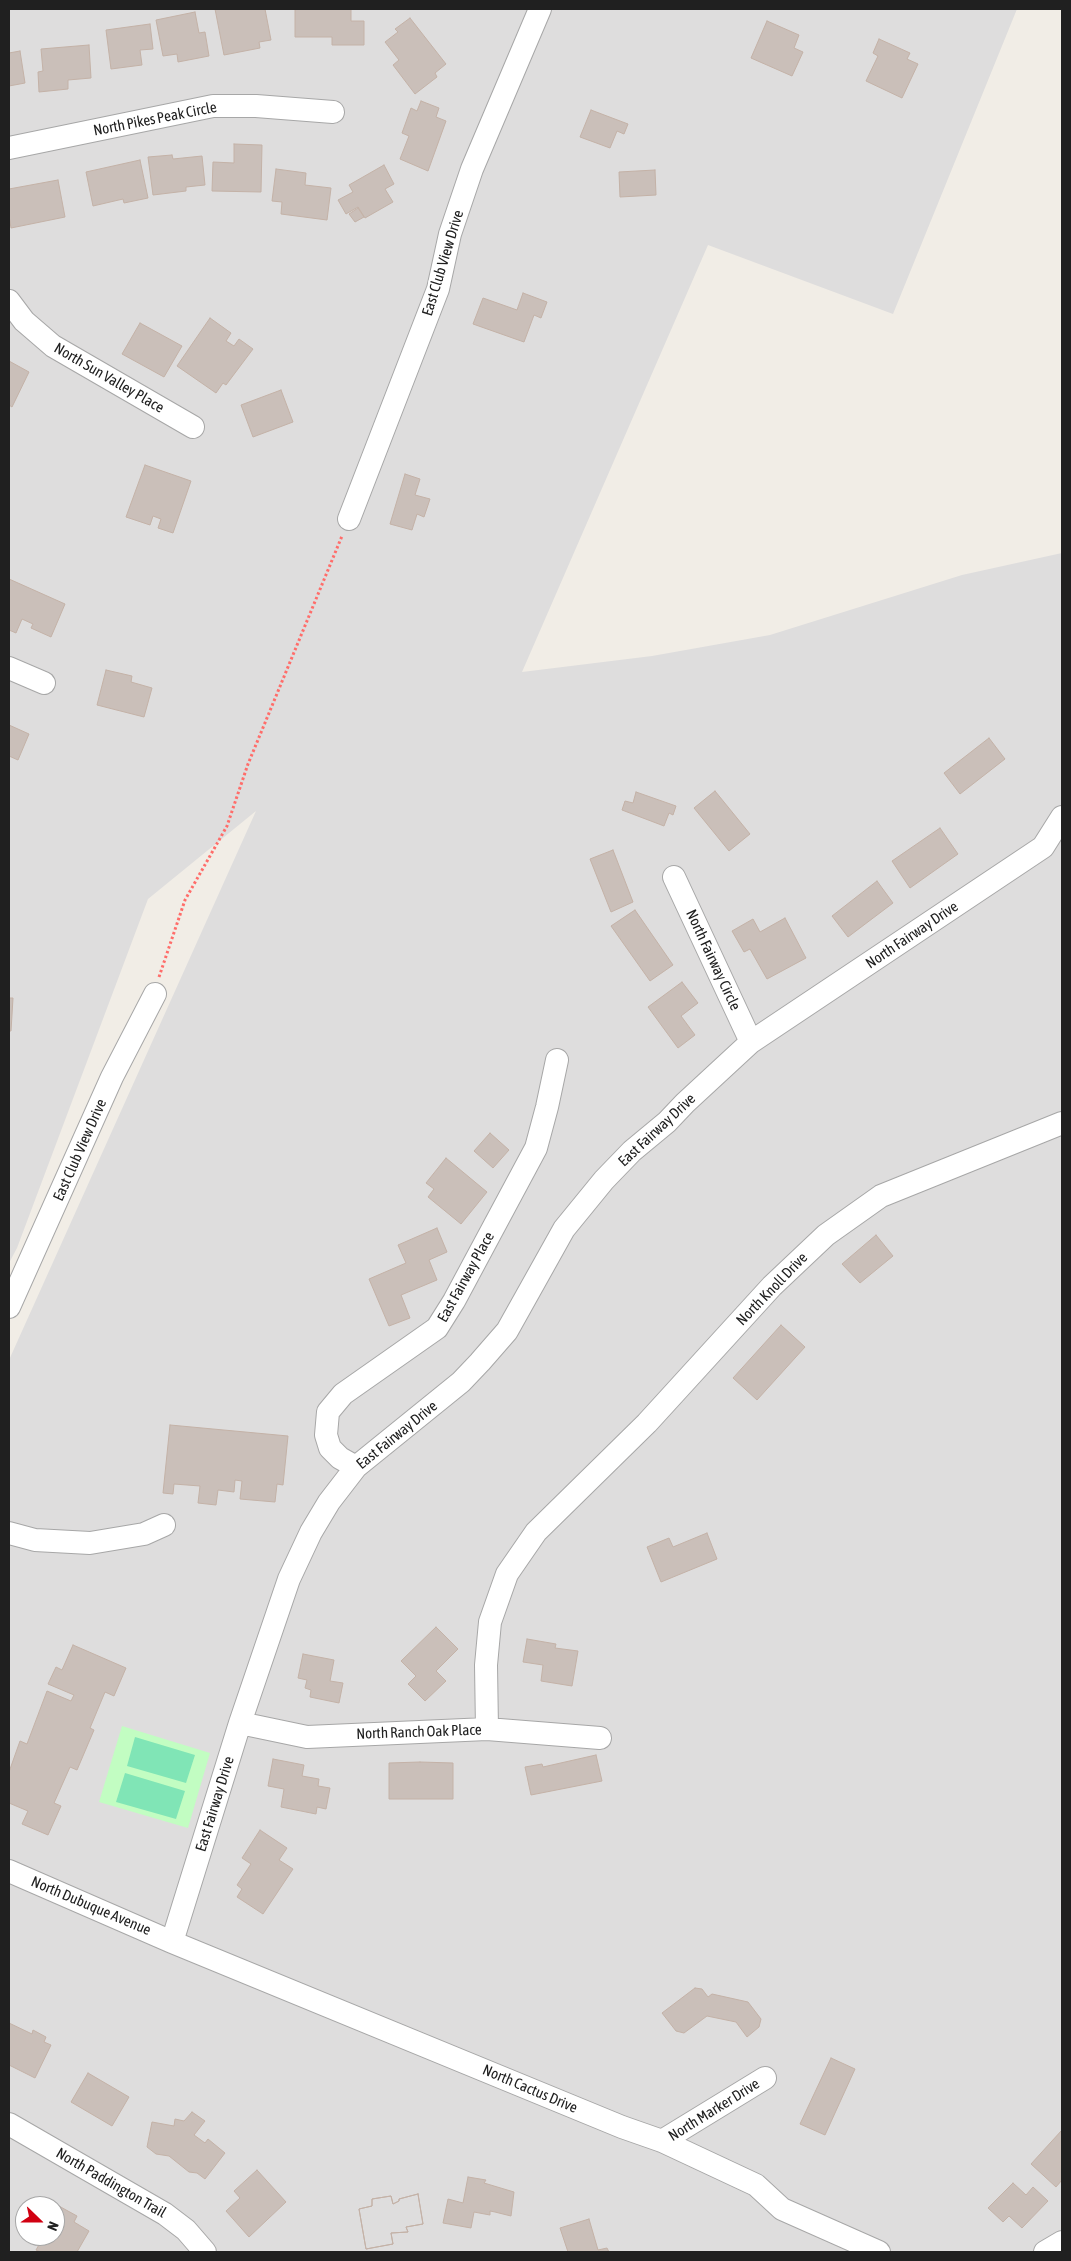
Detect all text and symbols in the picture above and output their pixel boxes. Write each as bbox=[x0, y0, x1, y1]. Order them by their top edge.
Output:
street label: North Pikes Peak Circle bbox=[92, 98, 218, 140]
street label: East Club View Drive bbox=[418, 208, 468, 318]
street label: North Sun Valley Place bbox=[51, 339, 167, 417]
street label: North Fairway Drive bbox=[862, 897, 962, 973]
street label: North Fairway Circle bbox=[682, 907, 744, 1013]
street label: East Fairway Drive bbox=[615, 1090, 699, 1170]
street label: East Club View Drive bbox=[49, 1096, 111, 1204]
street label: East Fairway Place bbox=[434, 1229, 498, 1325]
street label: North Knoll Drive bbox=[733, 1249, 811, 1329]
street label: East Fairway Drive bbox=[353, 1397, 441, 1473]
street label: North Ranch Oak Place bbox=[356, 1721, 482, 1743]
street label: East Fairway Drive bbox=[192, 1754, 238, 1854]
street label: North Dubuque Avenue bbox=[28, 1873, 154, 1939]
street label: North Cactus Drive bbox=[480, 2061, 580, 2117]
street label: North Marker Drive bbox=[665, 2075, 763, 2145]
street label: North Paddington Trail bbox=[53, 2144, 169, 2222]
north arrow bbox=[15, 2196, 65, 2246]
text: N bbox=[44, 2219, 62, 2233]

